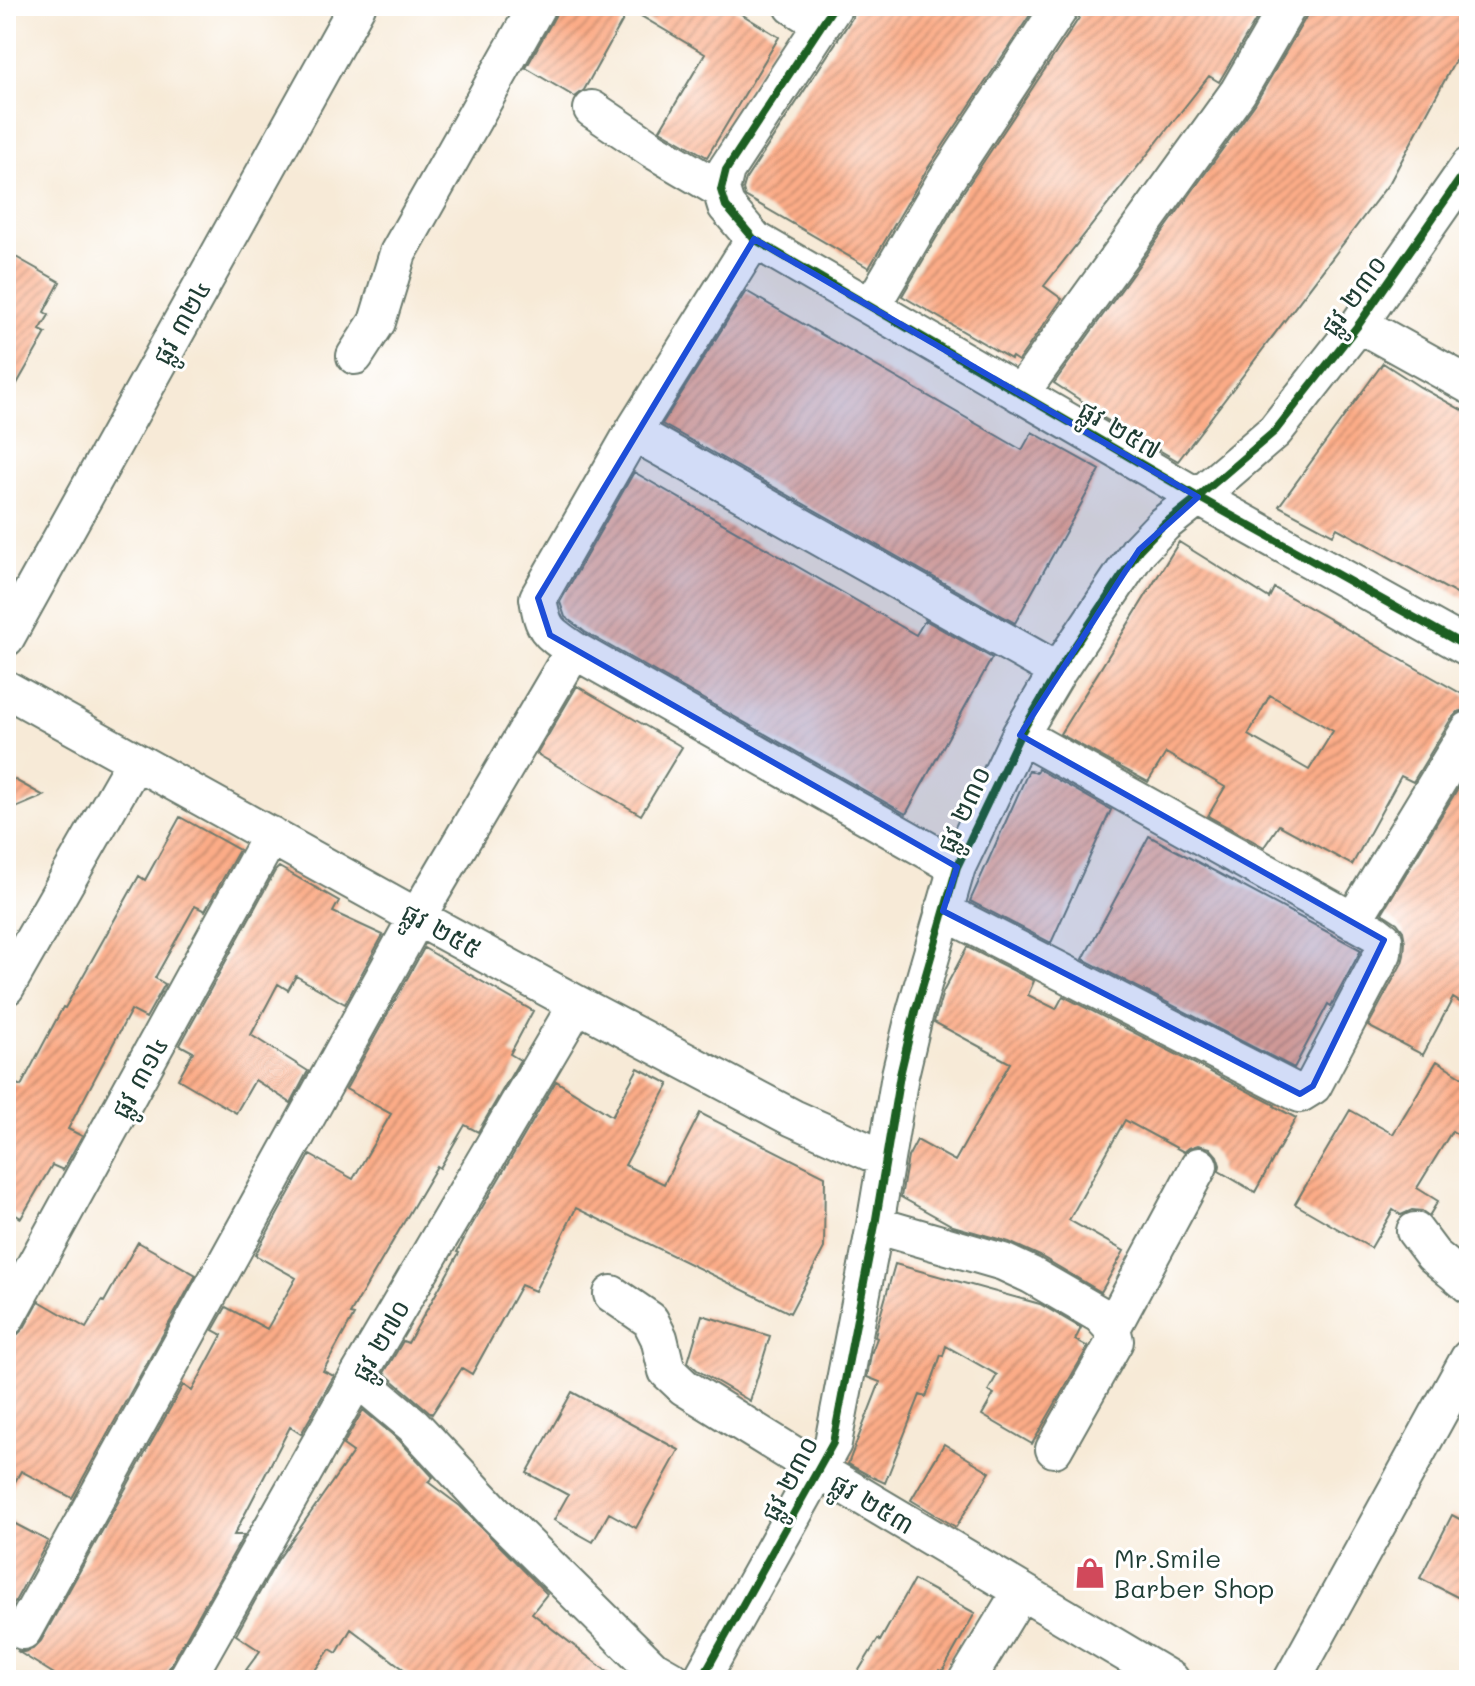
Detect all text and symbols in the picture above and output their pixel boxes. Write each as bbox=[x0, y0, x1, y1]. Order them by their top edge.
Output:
street label: ផ្លូវ ២៣០ bbox=[1312, 248, 1400, 347]
street label: ផ្លូវ ៣២៤ bbox=[144, 274, 225, 374]
street label: ផ្លូវ ២៥៧ bbox=[1069, 392, 1167, 473]
street label: ផ្លូវ ២៣០ bbox=[928, 760, 1005, 861]
street label: ផ្លូវ ២៥៥ bbox=[392, 894, 488, 972]
street label: ផ្លូវ ៣១៤ bbox=[103, 1030, 182, 1128]
street label: ផ្លូវ ២៧០ bbox=[343, 1293, 424, 1391]
street label: ផ្លូវ ២៣០ bbox=[752, 1430, 832, 1530]
street label: ផ្លូវ ២៥៣ bbox=[821, 1465, 921, 1548]
place label: Mr.Smile Barber Shop bbox=[1114, 1541, 1274, 1605]
shop icon: Mr.Smile Barber Shop bbox=[1073, 1556, 1107, 1590]

